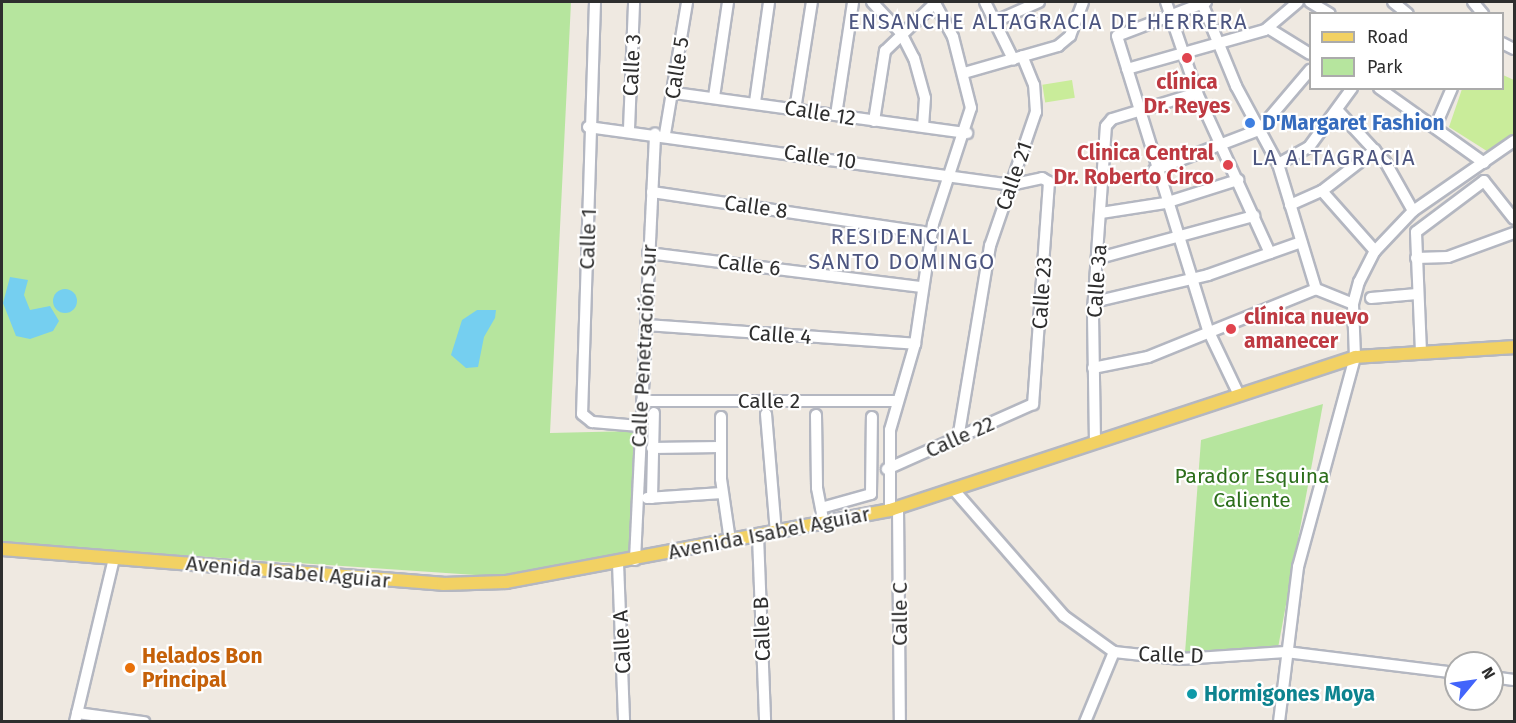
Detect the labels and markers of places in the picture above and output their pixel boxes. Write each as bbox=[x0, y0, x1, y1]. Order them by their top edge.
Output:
marker: clínica Dr. Reyes bbox=[1178, 49, 1196, 67]
place label: clínica Dr. Reyes bbox=[1144, 69, 1230, 119]
place label: D'Margaret Fashion bbox=[1262, 110, 1445, 136]
marker: D'Margaret Fashion bbox=[1243, 116, 1257, 130]
place label: Clinica Central Dr. Roberto Circo bbox=[1053, 140, 1214, 190]
marker: Clinica Central Dr. Roberto Circo bbox=[1219, 156, 1237, 174]
place label: clínica nuevo amanecer bbox=[1244, 304, 1369, 354]
marker: clínica nuevo amanecer bbox=[1222, 320, 1240, 338]
place label: Helados Bon Principal bbox=[142, 643, 263, 693]
marker: Helados Bon Principal bbox=[123, 661, 137, 675]
place label: Hormigones Moya bbox=[1204, 681, 1375, 707]
marker: Hormigones Moya bbox=[1185, 687, 1199, 701]

